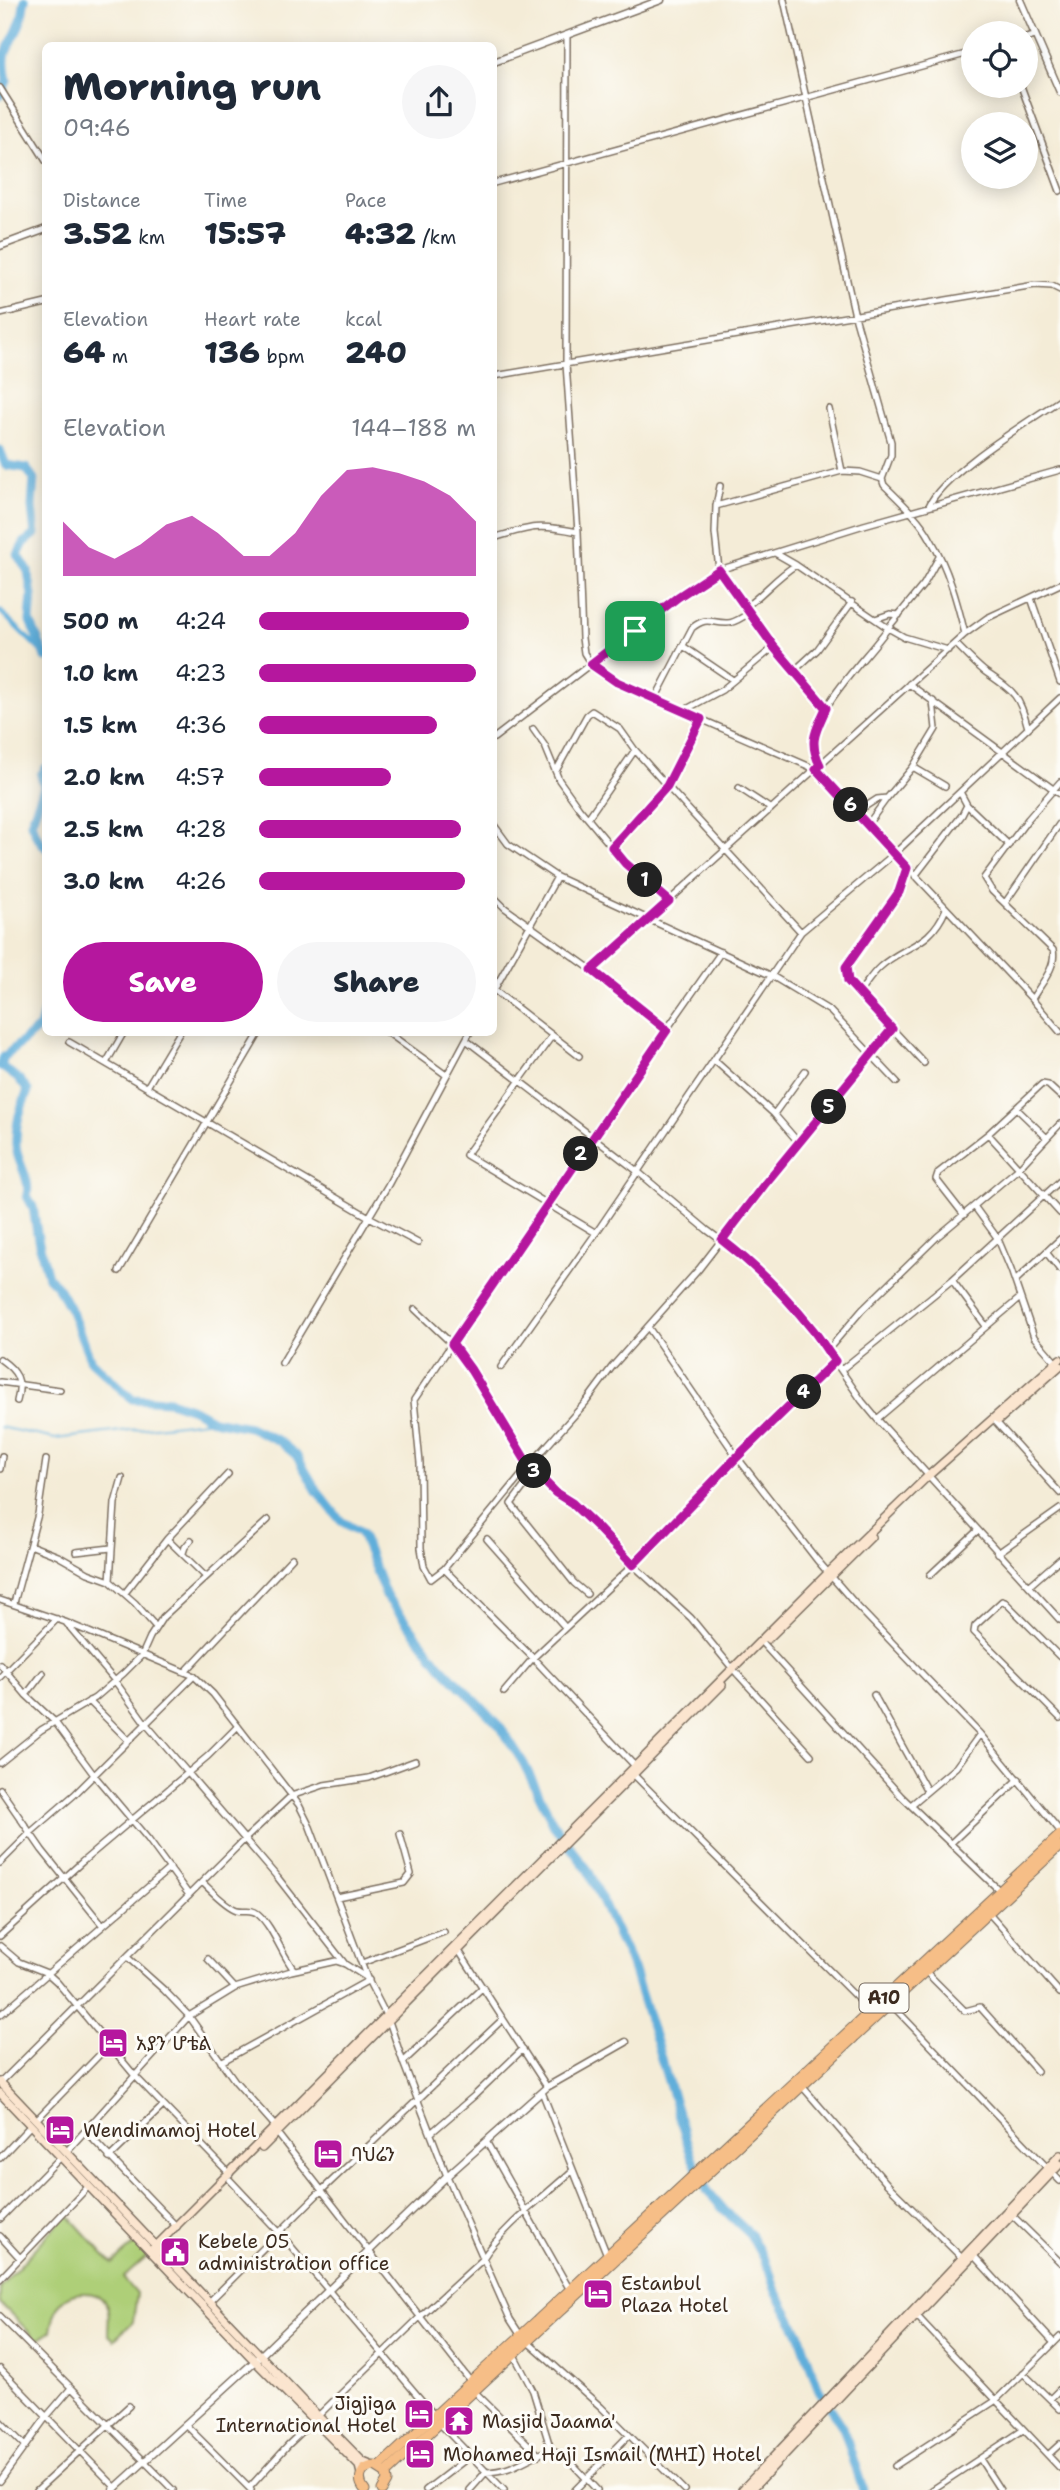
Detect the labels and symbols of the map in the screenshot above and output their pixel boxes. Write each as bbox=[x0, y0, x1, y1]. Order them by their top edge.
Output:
pin bbox=[605, 601, 665, 661]
pin: 6 bbox=[834, 788, 868, 822]
pin: 1 bbox=[628, 862, 662, 898]
pin: 5 bbox=[812, 1090, 846, 1124]
pin: 2 bbox=[564, 1136, 598, 1172]
pin: 4 bbox=[786, 1374, 822, 1410]
pin: 3 bbox=[516, 1454, 552, 1488]
road number: A10 bbox=[860, 1984, 908, 2012]
hotel icon: አያን ሆቴል bbox=[96, 2026, 130, 2060]
place label: አያን ሆቴል bbox=[136, 2031, 212, 2056]
hotel icon: Wendimamoj Hotel bbox=[43, 2113, 77, 2147]
place label: Wendimamoj Hotel bbox=[83, 2118, 256, 2143]
hotel icon: ባህሬን bbox=[311, 2137, 345, 2171]
place label: ባህሬን bbox=[351, 2142, 395, 2167]
place label: Kebele 05 administration office bbox=[198, 2229, 390, 2276]
public building icon: Kebele 05 administration office bbox=[158, 2235, 192, 2269]
place label: Estanbul Plaza Hotel bbox=[621, 2271, 728, 2318]
hotel icon: Estanbul Plaza Hotel bbox=[581, 2277, 615, 2311]
place label: Jigjiga International Hotel bbox=[216, 2391, 396, 2438]
hotel icon: Jigjiga International Hotel bbox=[402, 2397, 436, 2431]
temple icon: Masjid Jaama' bbox=[442, 2404, 476, 2438]
place label: Masjid Jaama' bbox=[482, 2409, 616, 2434]
hotel icon: Mohamed Haji Ismail (MHI) Hotel bbox=[403, 2437, 437, 2471]
place label: Mohamed Haji Ismail (MHI) Hotel bbox=[443, 2442, 761, 2467]

